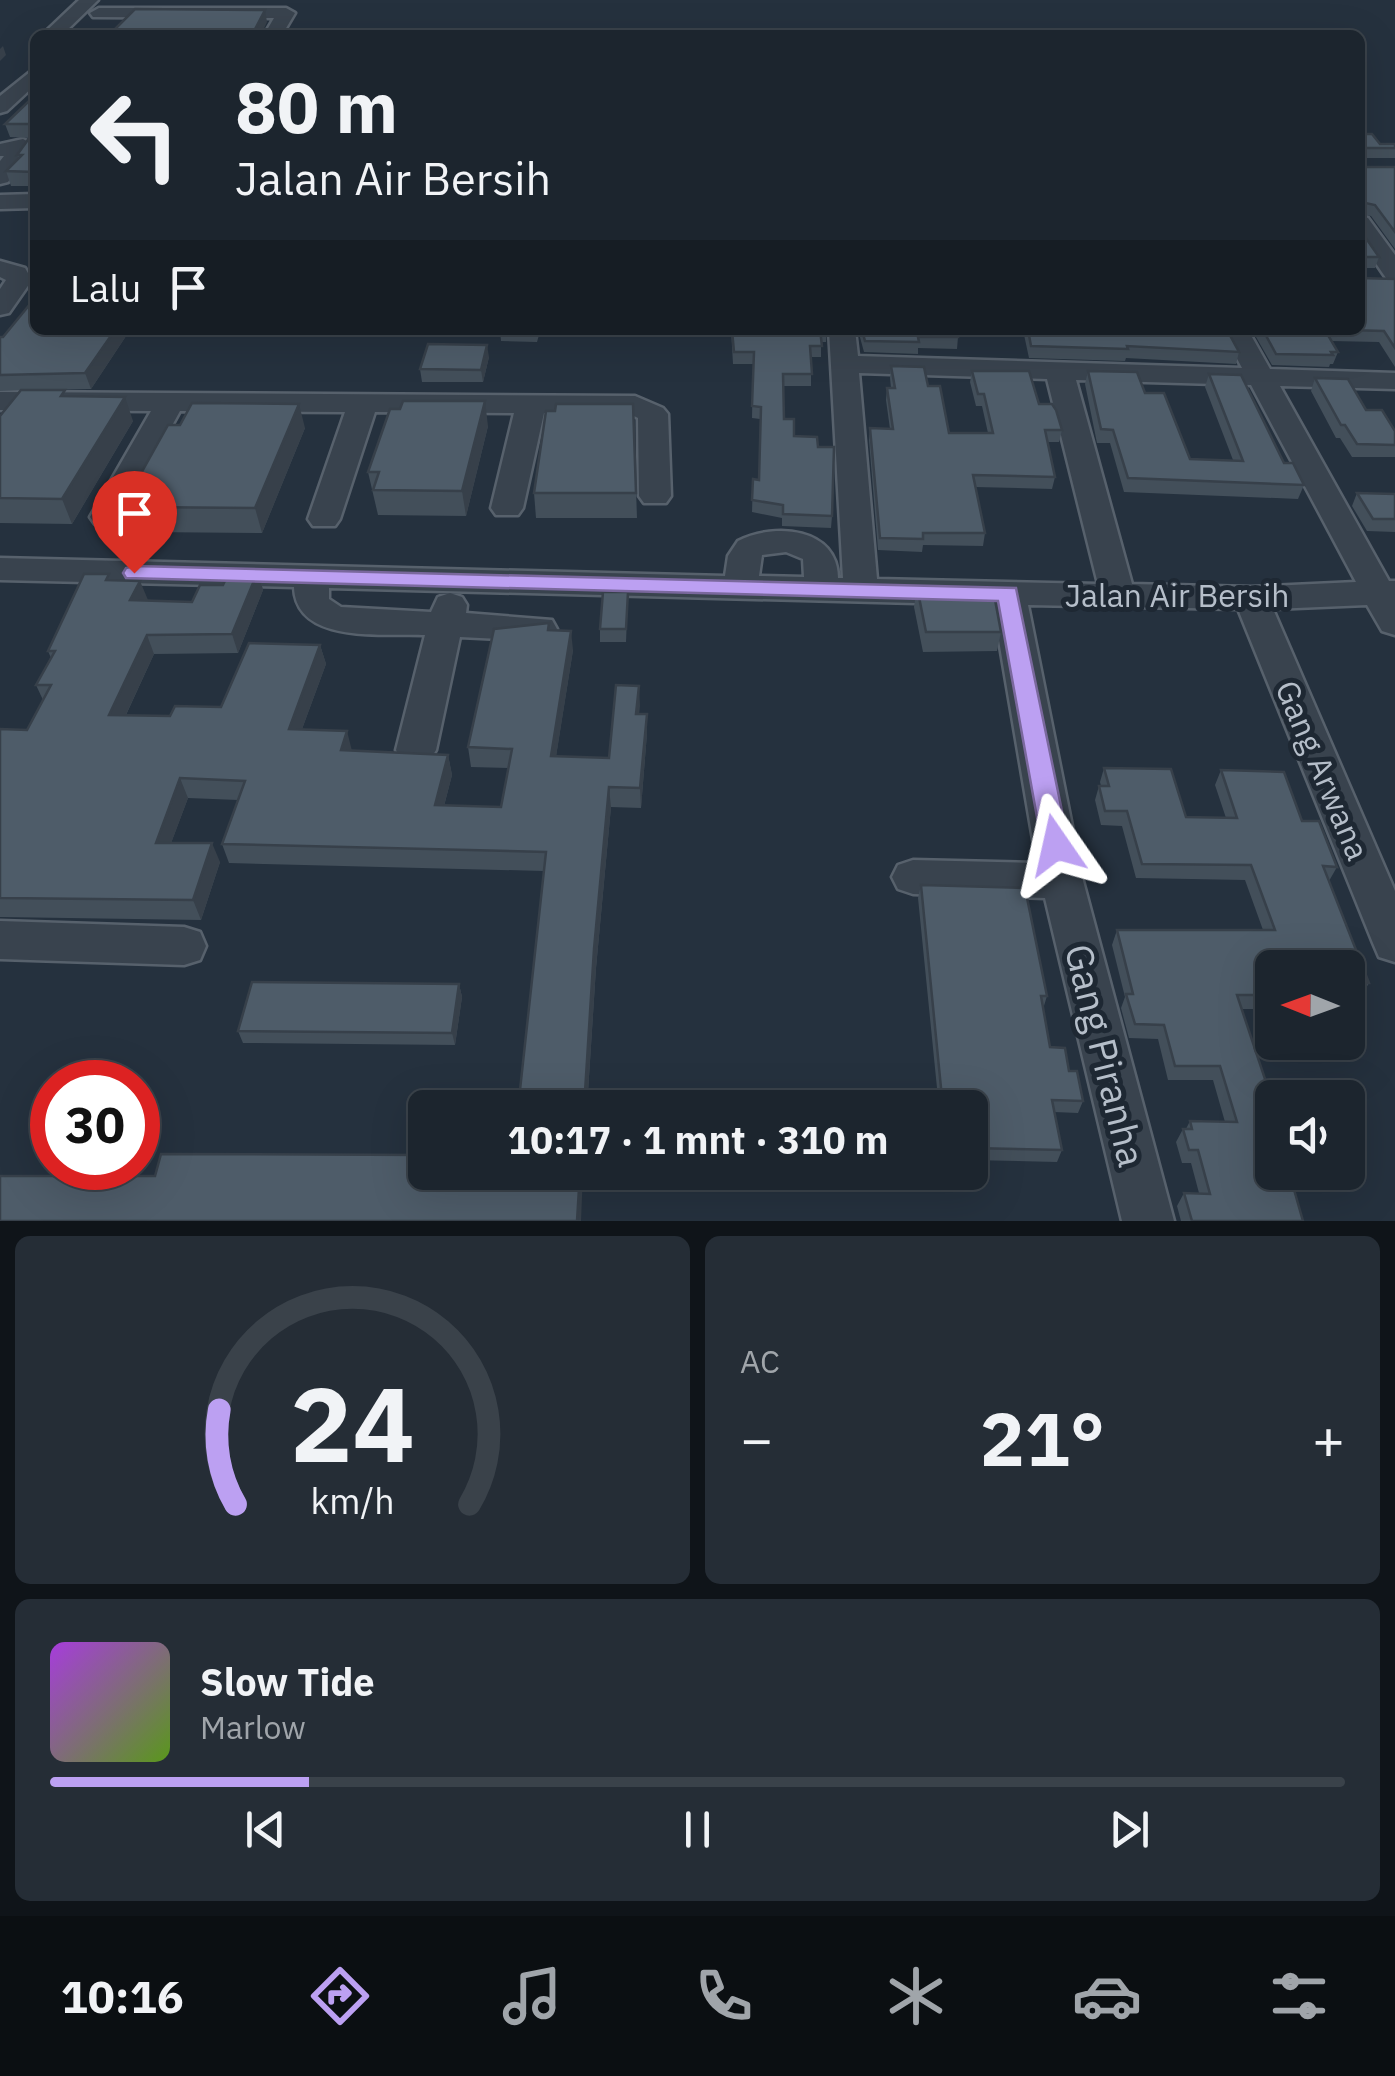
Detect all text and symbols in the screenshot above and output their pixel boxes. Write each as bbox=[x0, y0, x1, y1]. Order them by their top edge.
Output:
text: 80 m bbox=[235, 61, 398, 152]
icon: left bbox=[70, 70, 200, 200]
text: Jalan Air Bersih bbox=[235, 149, 551, 207]
icon: arrive bbox=[161, 260, 216, 315]
text: Lalu bbox=[70, 263, 141, 312]
pin bbox=[92, 471, 177, 574]
icon: arrive bbox=[107, 486, 162, 541]
street label: Jalan Air Bersih bbox=[1065, 574, 1289, 616]
street label: Gang Arwana bbox=[1266, 674, 1380, 866]
position arrow bbox=[1004, 793, 1108, 897]
street label: Gang Piranha bbox=[1055, 939, 1157, 1171]
north arrow bbox=[1255, 950, 1365, 1060]
map controls bbox=[1255, 950, 1365, 1190]
speed limit sign: 30 bbox=[30, 1060, 160, 1190]
button: sound bbox=[1255, 1080, 1365, 1190]
text: 10:17 · 1 mnt · 310 m bbox=[507, 1115, 889, 1164]
text: AC bbox=[740, 1340, 780, 1382]
text: 24 bbox=[290, 1355, 415, 1491]
text: 21° bbox=[980, 1389, 1105, 1487]
text: − bbox=[740, 1403, 773, 1474]
text: + bbox=[1312, 1403, 1345, 1474]
text: km/h bbox=[310, 1477, 395, 1524]
text: Slow Tide bbox=[200, 1657, 375, 1706]
text: Marlow bbox=[200, 1706, 306, 1748]
icon: previous bbox=[238, 1802, 293, 1857]
icon: pause bbox=[670, 1802, 725, 1857]
icon: next bbox=[1102, 1802, 1157, 1857]
icon: directions bbox=[305, 1961, 375, 2031]
icon: music bbox=[497, 1961, 567, 2031]
icon: phone bbox=[689, 1961, 759, 2031]
icon: climate bbox=[881, 1961, 951, 2031]
icon: car bbox=[1072, 1961, 1142, 2031]
icon: filters bbox=[1264, 1961, 1334, 2031]
text: 10:16 bbox=[61, 1967, 184, 2025]

